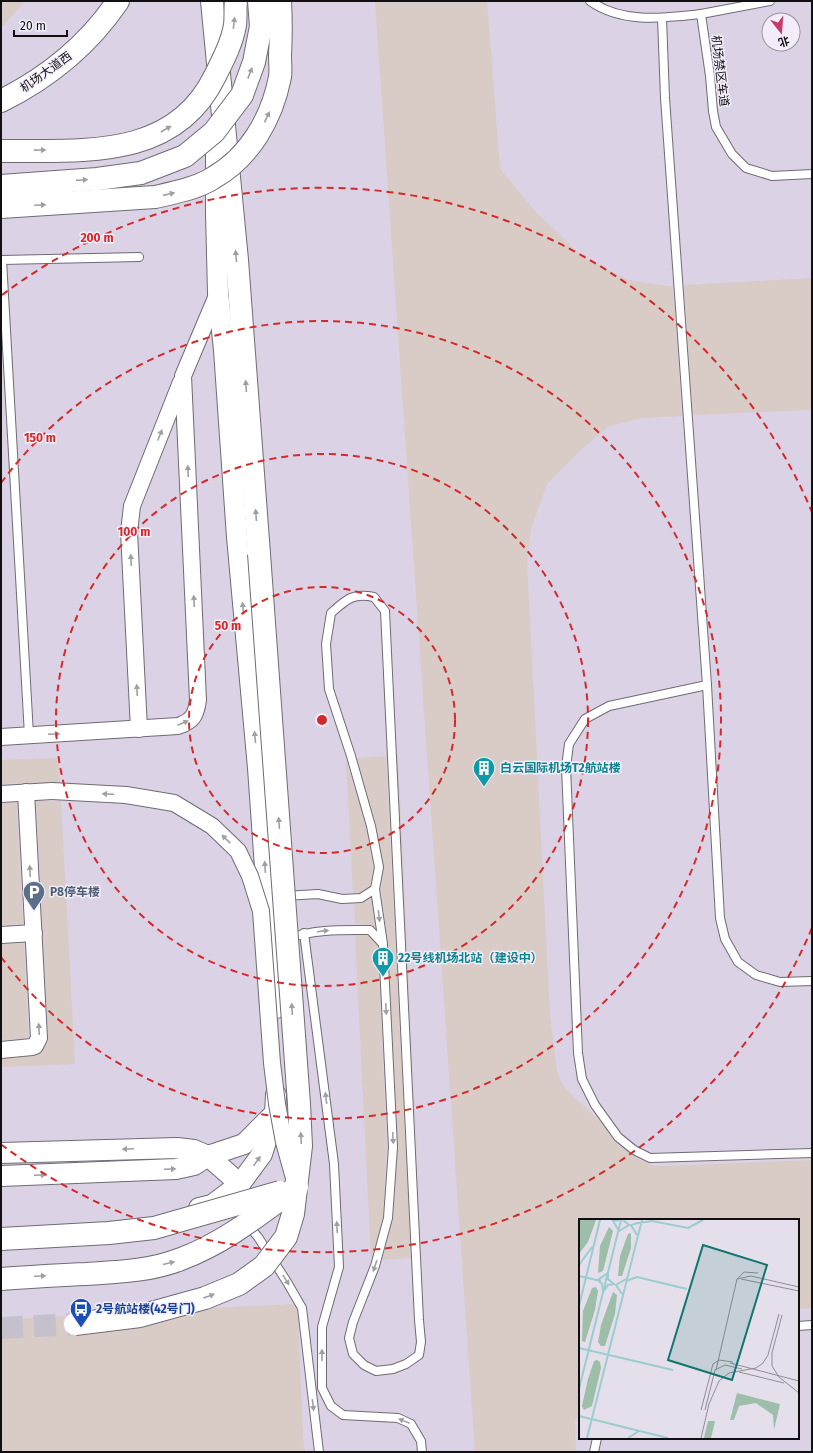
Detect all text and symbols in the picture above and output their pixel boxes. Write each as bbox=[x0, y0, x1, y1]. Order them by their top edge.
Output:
scale bar bbox=[14, 12, 67, 38]
north arrow bbox=[761, 12, 801, 52]
one-way arrow bbox=[231, 17, 237, 29]
text: 20 m bbox=[20, 19, 46, 33]
text: 北 bbox=[777, 33, 791, 49]
street label: 机场禁区车道 bbox=[709, 34, 731, 108]
street label: 机场大道西 bbox=[18, 49, 74, 95]
one-way arrow bbox=[248, 67, 254, 79]
one-way arrow bbox=[264, 111, 270, 122]
one-way arrow bbox=[160, 125, 172, 132]
one-way arrow bbox=[34, 147, 47, 153]
one-way arrow bbox=[76, 177, 88, 184]
one-way arrow bbox=[163, 190, 175, 196]
one-way arrow bbox=[34, 202, 46, 209]
text: 200 m bbox=[80, 231, 114, 245]
one-way arrow bbox=[233, 250, 240, 262]
one-way arrow bbox=[243, 380, 250, 392]
one-way arrow bbox=[157, 430, 163, 441]
text: 150 m bbox=[24, 431, 56, 445]
one-way arrow bbox=[184, 465, 191, 477]
one-way arrow bbox=[253, 509, 260, 521]
text: 100 m bbox=[118, 525, 150, 539]
one-way arrow bbox=[127, 554, 134, 566]
one-way arrow bbox=[190, 595, 197, 607]
one-way arrow bbox=[240, 602, 247, 614]
text: 50 m bbox=[215, 619, 241, 633]
one-way arrow bbox=[134, 683, 140, 696]
centre of rings bbox=[315, 713, 329, 727]
one-way arrow bbox=[177, 720, 189, 727]
one-way arrow bbox=[48, 730, 60, 737]
one-way arrow bbox=[252, 731, 259, 743]
building icon: 白云国际机场T2航站楼 bbox=[471, 755, 497, 788]
place label: 白云国际机场T2航站楼 bbox=[500, 761, 621, 775]
one-way arrow bbox=[101, 791, 114, 797]
one-way arrow bbox=[275, 817, 282, 829]
one-way arrow bbox=[221, 834, 231, 844]
one-way arrow bbox=[261, 861, 268, 873]
one-way arrow bbox=[27, 865, 34, 877]
parking icon: P8停车楼 bbox=[21, 879, 47, 912]
place label: P8停车楼 bbox=[50, 885, 100, 899]
one-way arrow bbox=[376, 910, 382, 922]
one-way arrow bbox=[317, 928, 329, 934]
building icon: 22号线机场北站（建设中） bbox=[370, 945, 396, 978]
place label: 22号线机场北站（建设中） bbox=[398, 951, 542, 965]
one-way arrow bbox=[383, 1002, 389, 1015]
one-way arrow bbox=[289, 1003, 296, 1015]
one-way arrow bbox=[35, 1023, 42, 1035]
one-way arrow bbox=[323, 1092, 329, 1104]
one-way arrow bbox=[298, 1131, 304, 1144]
one-way arrow bbox=[390, 1132, 396, 1145]
one-way arrow bbox=[121, 1146, 134, 1152]
one-way arrow bbox=[253, 1155, 261, 1166]
one-way arrow bbox=[164, 1166, 176, 1173]
one-way arrow bbox=[34, 1172, 47, 1178]
inset map bbox=[579, 1219, 799, 1439]
one-way arrow bbox=[334, 1221, 341, 1233]
one-way arrow bbox=[163, 1260, 175, 1266]
one-way arrow bbox=[372, 1261, 378, 1273]
one-way arrow bbox=[34, 1273, 46, 1280]
one-way arrow bbox=[282, 1275, 290, 1285]
one-way arrow bbox=[203, 1293, 215, 1299]
bus stop icon: 2号航站楼(42号门) bbox=[68, 1296, 94, 1329]
place label: 2号航站楼(42号门) bbox=[96, 1302, 195, 1316]
one-way arrow bbox=[319, 1348, 325, 1361]
one-way arrow bbox=[310, 1399, 316, 1411]
one-way arrow bbox=[397, 1417, 409, 1423]

